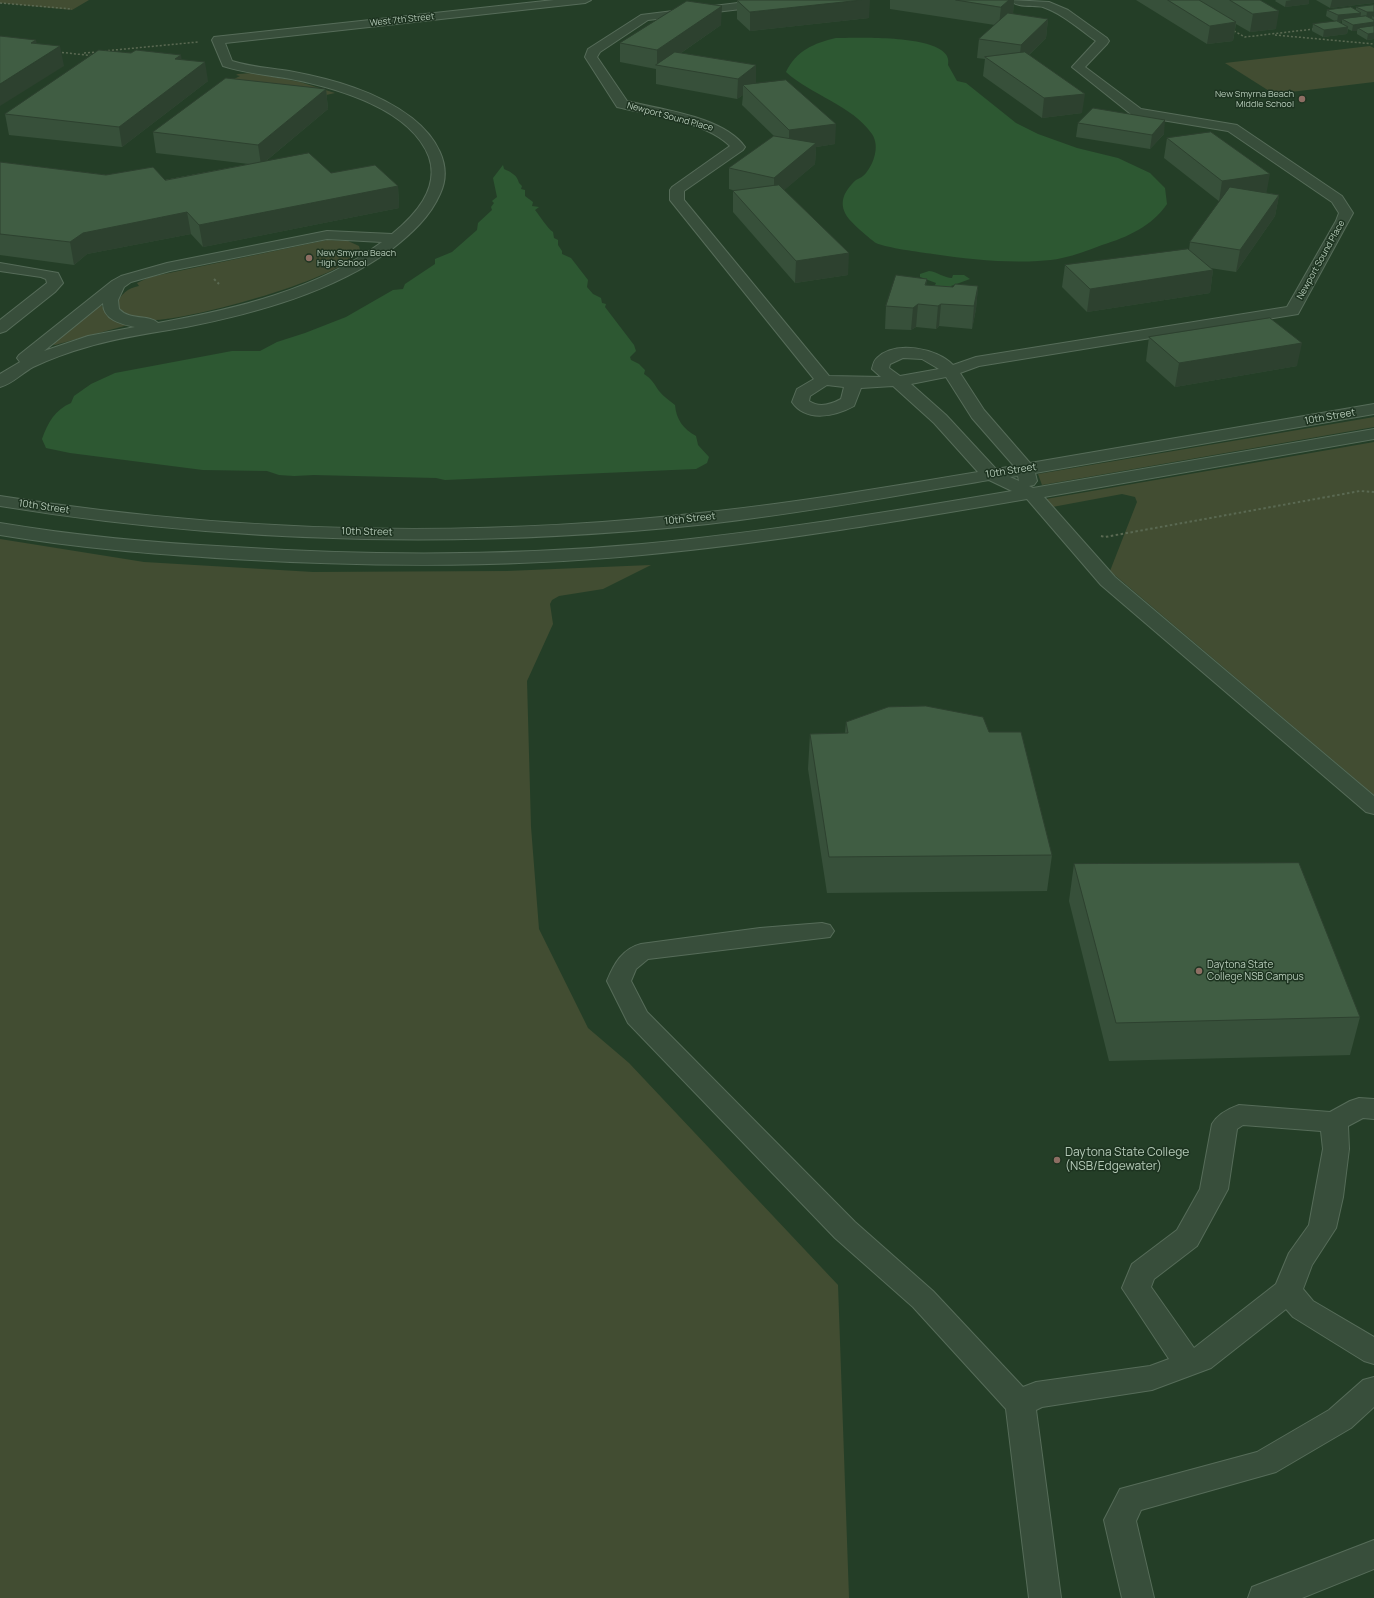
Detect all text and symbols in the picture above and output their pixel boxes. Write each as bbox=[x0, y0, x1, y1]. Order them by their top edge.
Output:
street label: West 7th Street bbox=[369, 11, 435, 29]
place label: New Smyrna Beach Middle School bbox=[1215, 89, 1294, 110]
marker: New Smyrna Beach Middle School bbox=[1297, 94, 1307, 104]
street label: Newport Sound Place bbox=[626, 100, 714, 134]
street label: Newport Sound Place bbox=[1295, 219, 1347, 301]
place label: New Smyrna Beach High School bbox=[317, 248, 396, 269]
marker: New Smyrna Beach High School bbox=[304, 253, 314, 263]
street label: 10th Street bbox=[1304, 407, 1356, 427]
street label: 10th Street bbox=[985, 461, 1037, 481]
street label: 10th Street bbox=[18, 497, 70, 517]
street label: 10th Street bbox=[664, 510, 716, 528]
street label: 10th Street bbox=[341, 526, 393, 538]
place label: Daytona State College NSB Campus bbox=[1207, 959, 1304, 982]
marker: Daytona State College NSB Campus bbox=[1194, 966, 1204, 976]
place label: Daytona State College (NSB/Edgewater) bbox=[1065, 1146, 1189, 1174]
marker: Daytona State College (NSB/Edgewater) bbox=[1052, 1155, 1062, 1165]

